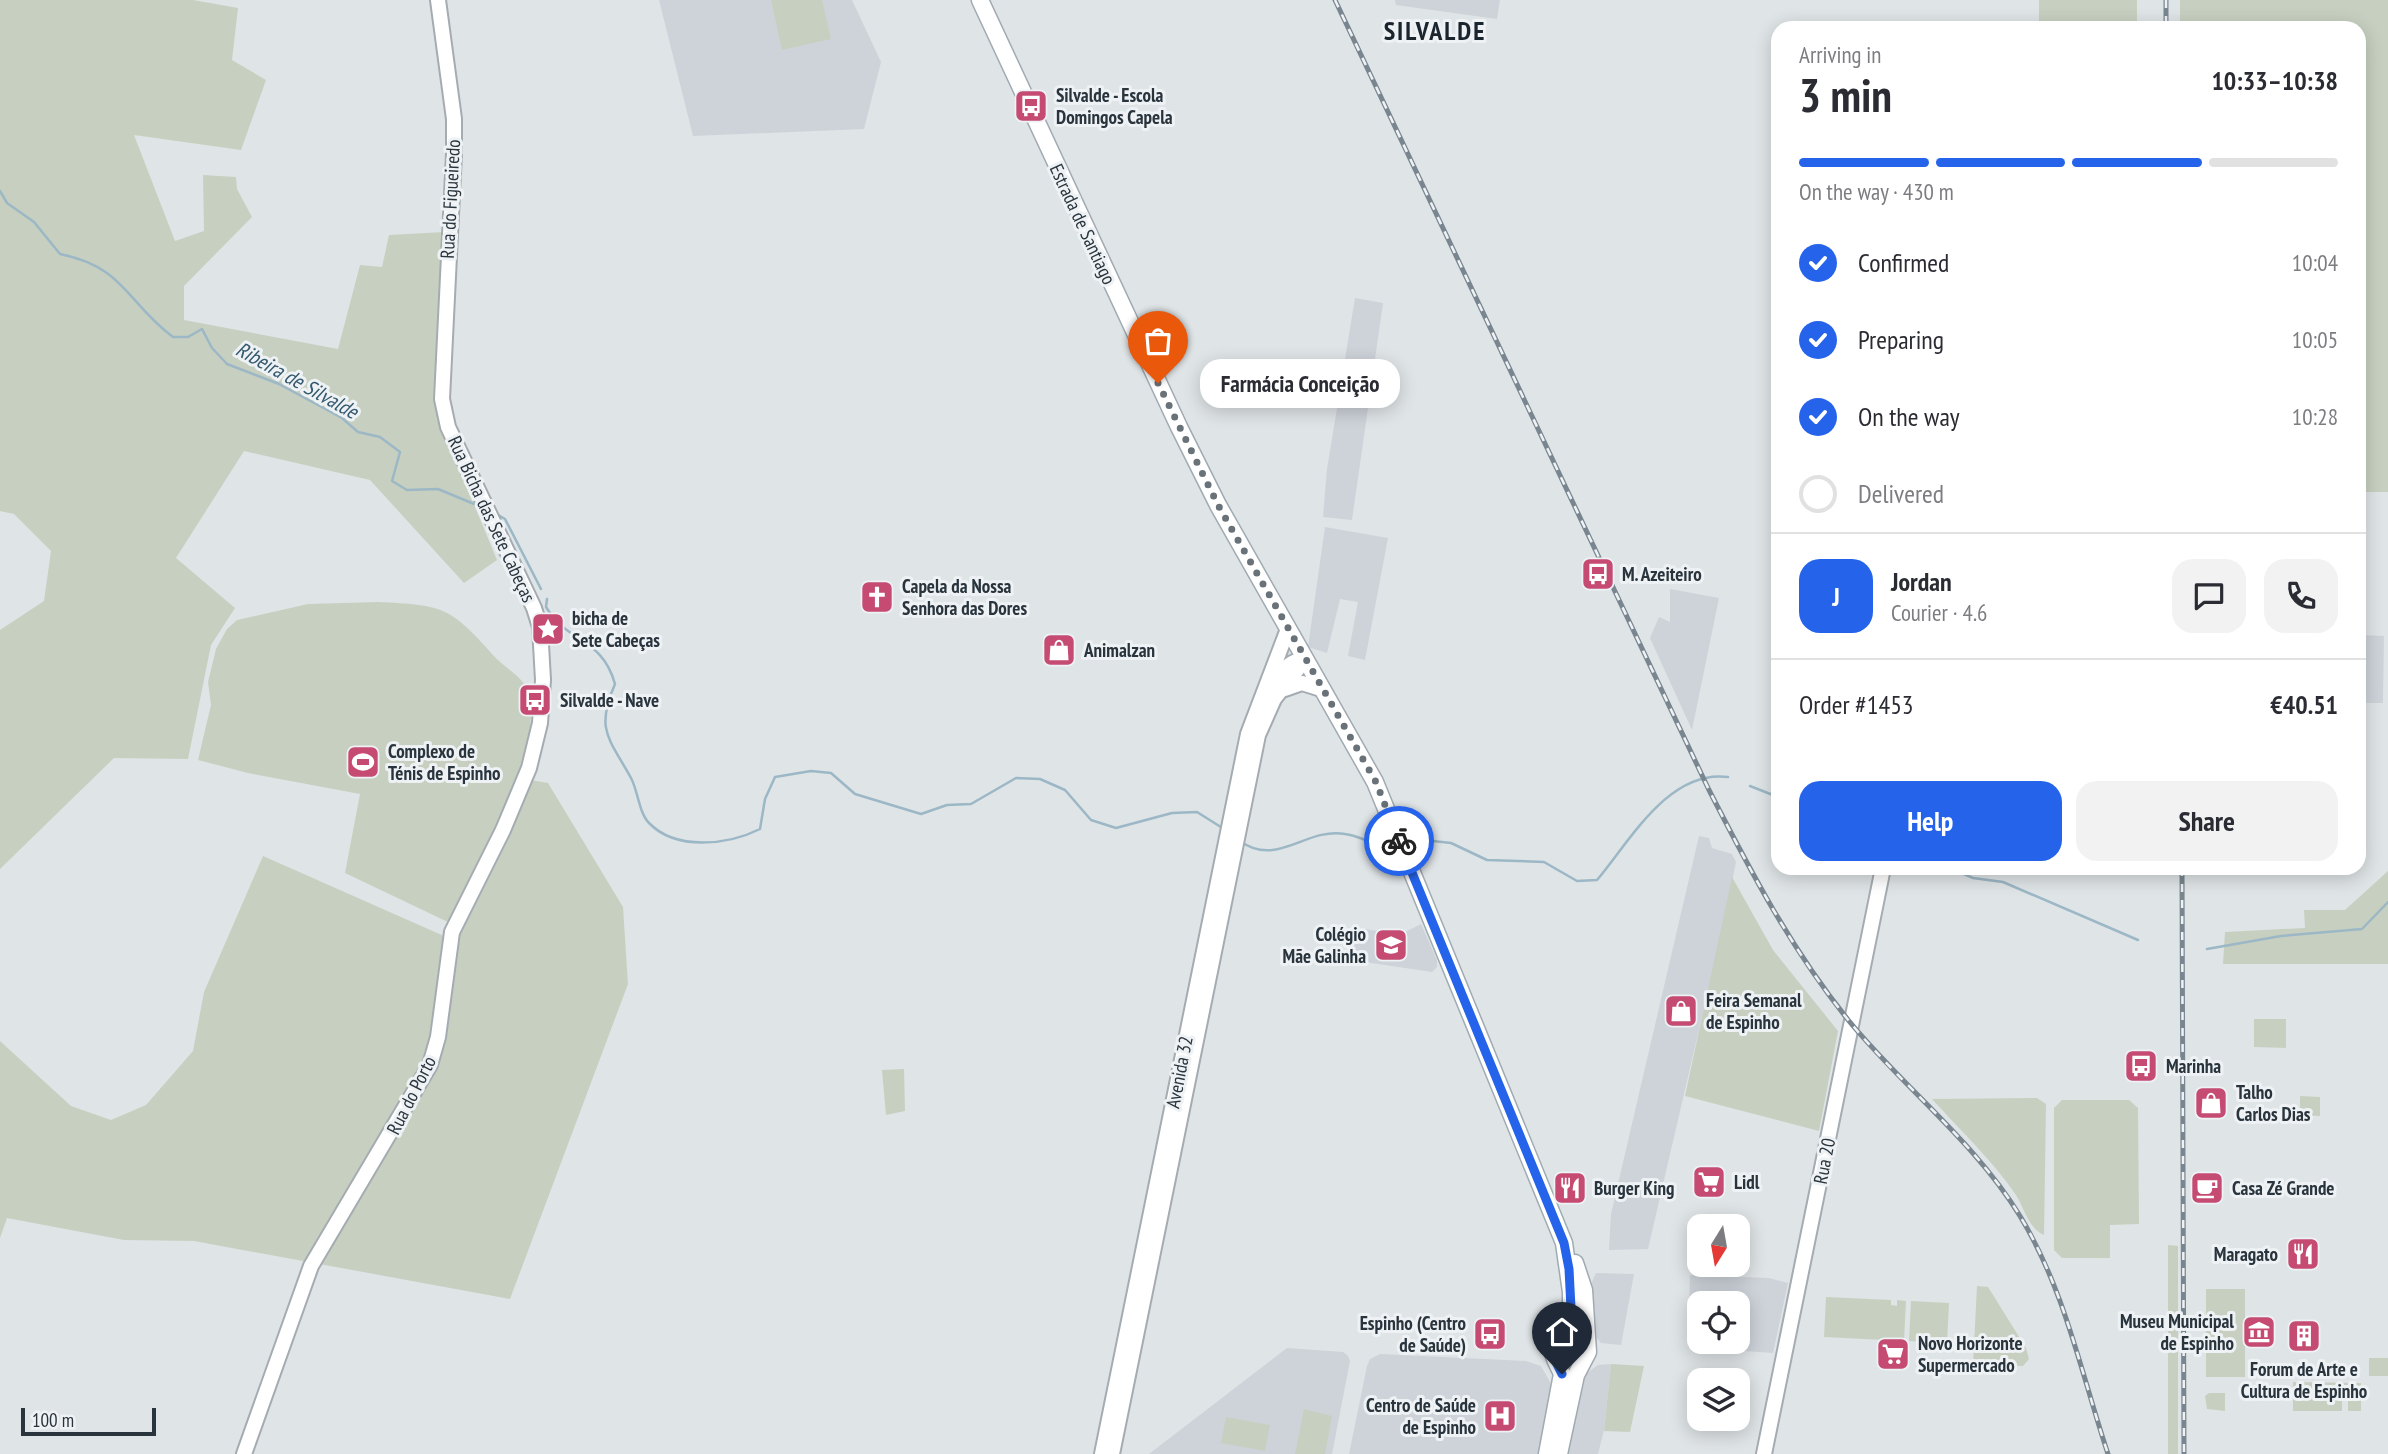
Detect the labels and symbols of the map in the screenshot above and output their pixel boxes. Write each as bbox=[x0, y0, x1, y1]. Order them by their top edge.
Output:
district label: SILVALDE bbox=[1384, 14, 1486, 47]
place label: Silvalde - Escola Domingos Capela bbox=[1056, 83, 1173, 129]
bus stop icon: Silvalde - Escola Domingos Capela bbox=[1012, 87, 1050, 125]
street label: Rua do Figueiredo bbox=[435, 139, 465, 259]
street label: Estrada de Santiago bbox=[1045, 160, 1121, 288]
pin bbox=[1128, 311, 1188, 383]
water label: Ribeira de Silvalde bbox=[231, 335, 364, 425]
callout: Farmácia Conceição bbox=[1200, 358, 1400, 408]
street label: Rua Bicha das Sete Cabeças bbox=[443, 432, 541, 606]
bus stop icon: M. Azeiteiro bbox=[1579, 555, 1617, 593]
place label: M. Azeiteiro bbox=[1622, 562, 1702, 586]
place label: Capela da Nossa Senhora das Dores bbox=[902, 574, 1027, 620]
church icon: Capela da Nossa Senhora das Dores bbox=[858, 578, 896, 616]
place label: bicha de Sete Cabeças bbox=[572, 606, 660, 652]
place icon: bicha de Sete Cabeças bbox=[529, 610, 567, 648]
shop icon: Animalzan bbox=[1040, 631, 1078, 669]
place label: Animalzan bbox=[1083, 638, 1155, 662]
bus stop icon: Silvalde - Nave bbox=[516, 681, 554, 719]
place label: Silvalde - Nave bbox=[560, 688, 659, 712]
place label: Complexo de Ténis de Espinho bbox=[388, 739, 500, 785]
sports icon: Complexo de Ténis de Espinho bbox=[344, 743, 382, 781]
courier bbox=[1364, 806, 1434, 876]
place label: Colégio Mãe Galinha bbox=[1283, 922, 1366, 968]
school or university icon: Colégio Mãe Galinha bbox=[1372, 926, 1410, 964]
place label: Feira Semanal de Espinho bbox=[1706, 988, 1802, 1034]
shop icon: Feira Semanal de Espinho bbox=[1662, 992, 1700, 1030]
street label: Avenida 32 bbox=[1160, 1034, 1198, 1110]
bus stop icon: Marinha bbox=[2122, 1047, 2160, 1085]
street label: Rua do Porto bbox=[381, 1052, 441, 1138]
place label: Marinha bbox=[2166, 1054, 2221, 1078]
place label: Talho Carlos Dias bbox=[2236, 1080, 2311, 1126]
shop icon: Talho Carlos Dias bbox=[2192, 1084, 2230, 1122]
street label: Rua 20 bbox=[1808, 1136, 1840, 1186]
supermarket icon: Lidl bbox=[1690, 1163, 1728, 1201]
restaurant icon: Burger King bbox=[1551, 1169, 1589, 1207]
cafe icon: Casa Zé Grande bbox=[2188, 1169, 2226, 1207]
place label: Lidl bbox=[1734, 1170, 1760, 1194]
place label: Burger King bbox=[1594, 1176, 1674, 1200]
place label: Casa Zé Grande bbox=[2232, 1176, 2334, 1200]
north arrow bbox=[1687, 1214, 1750, 1278]
restaurant icon: Maragato bbox=[2284, 1235, 2322, 1273]
place label: Maragato bbox=[2214, 1242, 2278, 1266]
pin bbox=[1532, 1302, 1592, 1374]
place label: Museu Municipal de Espinho bbox=[2120, 1309, 2234, 1355]
place label: Espinho (Centro de Saúde) bbox=[1360, 1311, 1466, 1357]
museum icon: Museu Municipal de Espinho bbox=[2240, 1313, 2278, 1351]
bus stop icon: Espinho (Centro de Saúde) bbox=[1471, 1315, 1509, 1353]
building icon: Forum de Arte e Cultura de Espinho bbox=[2285, 1317, 2323, 1355]
place label: Novo Horizonte Supermercado bbox=[1918, 1331, 2023, 1377]
supermarket icon: Novo Horizonte Supermercado bbox=[1874, 1335, 1912, 1373]
place label: Forum de Arte e Cultura de Espinho bbox=[2241, 1357, 2367, 1403]
place label: Centro de Saúde de Espinho bbox=[1366, 1393, 1476, 1439]
hospital icon: Centro de Saúde de Espinho bbox=[1481, 1397, 1519, 1435]
scale bar bbox=[21, 1405, 156, 1437]

